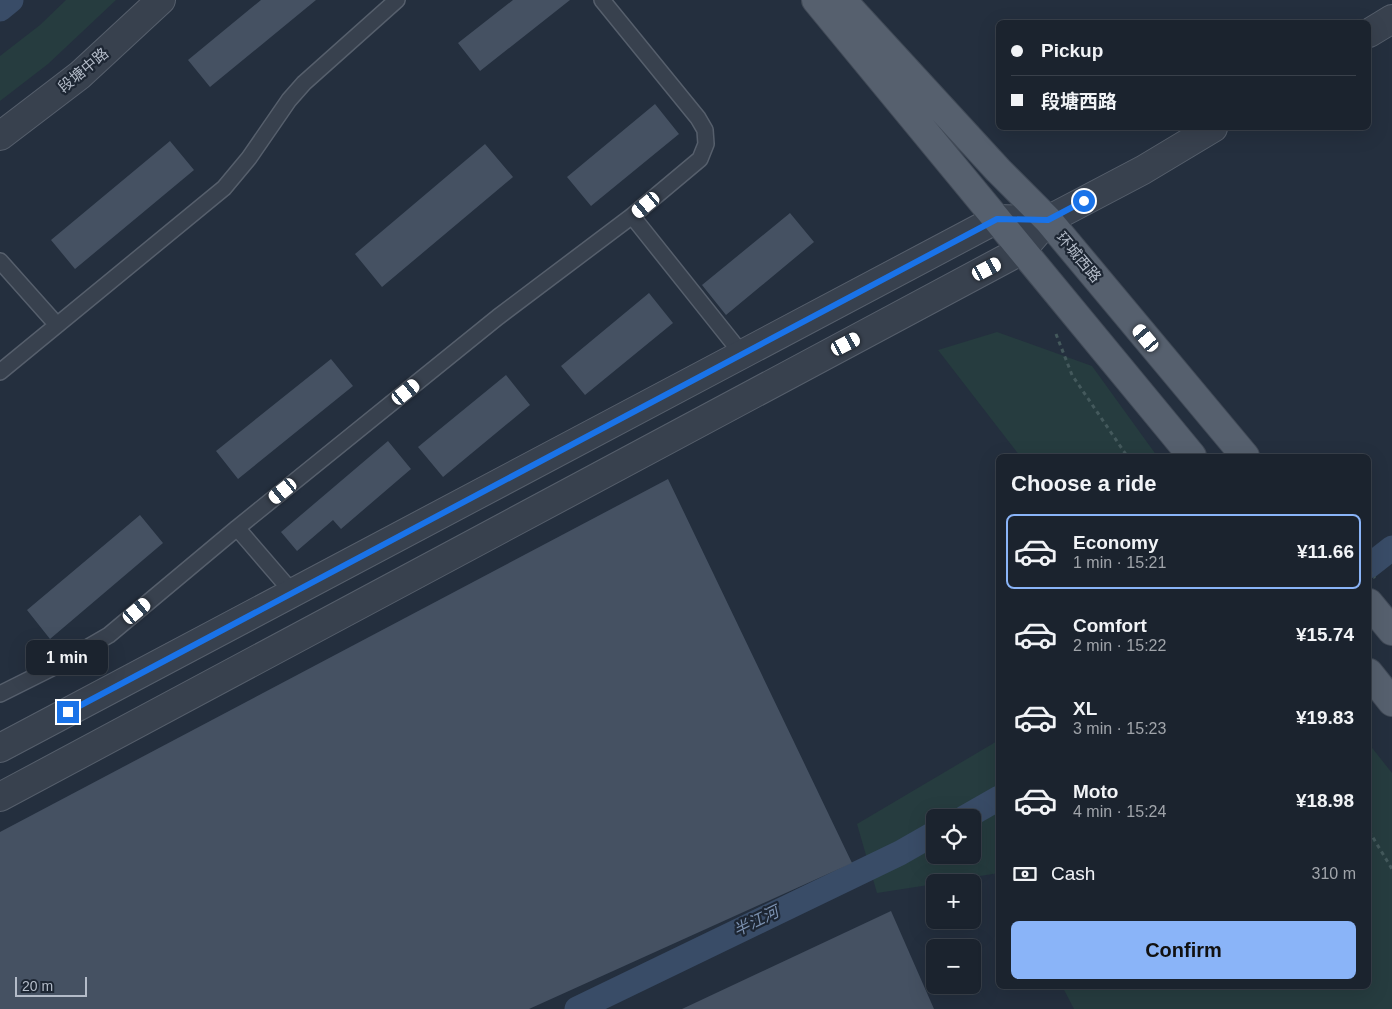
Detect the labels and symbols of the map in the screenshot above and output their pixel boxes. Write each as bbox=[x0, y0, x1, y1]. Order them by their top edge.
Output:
street label: 段塘中路 bbox=[55, 44, 111, 96]
car bbox=[629, 190, 662, 220]
route start bbox=[1073, 190, 1095, 212]
street label: 环城西路 bbox=[1053, 229, 1105, 285]
car bbox=[970, 255, 1003, 283]
car bbox=[1130, 322, 1161, 354]
car bbox=[829, 330, 862, 358]
car bbox=[389, 377, 422, 407]
car bbox=[266, 476, 299, 506]
car bbox=[120, 596, 153, 626]
callout: 1 min bbox=[27, 640, 109, 674]
route end bbox=[57, 701, 79, 723]
water label: 半江河 bbox=[731, 902, 784, 939]
scale bar bbox=[15, 974, 88, 997]

